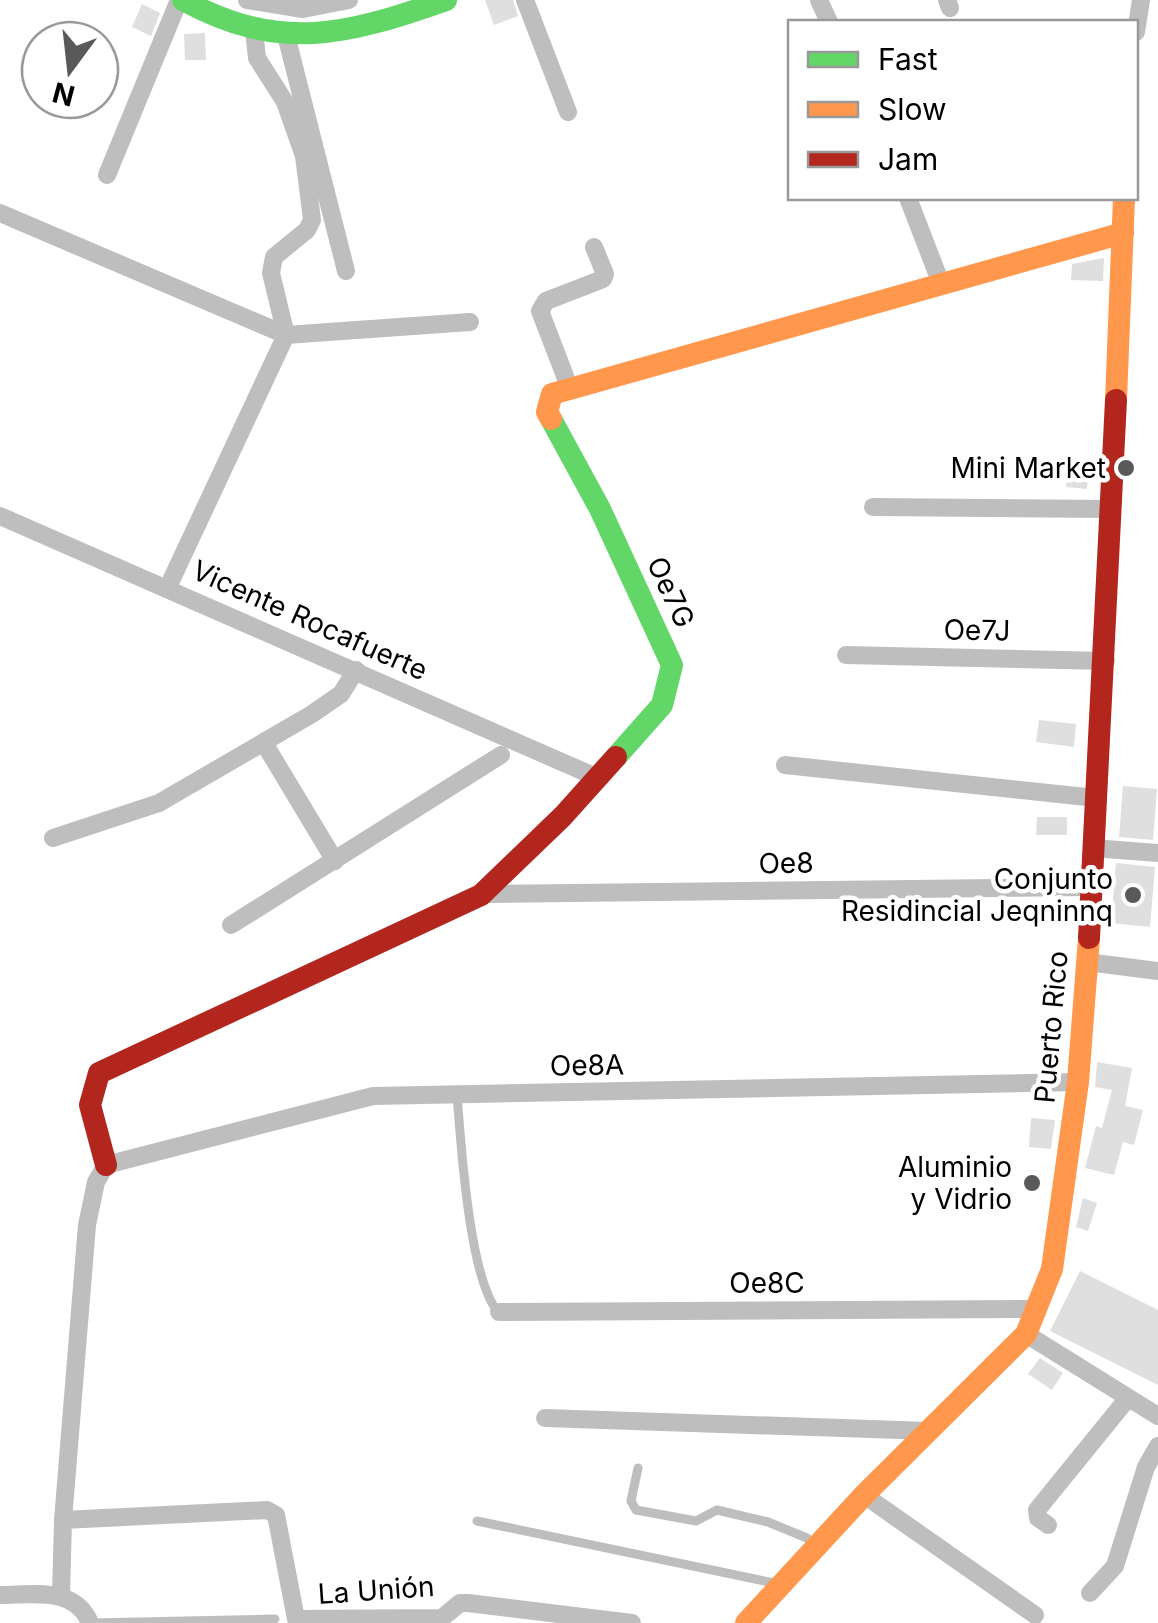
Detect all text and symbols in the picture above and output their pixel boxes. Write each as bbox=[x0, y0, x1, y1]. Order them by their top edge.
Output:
north arrow bbox=[20, 20, 120, 120]
legend bbox=[788, 20, 1138, 200]
text: Fast bbox=[878, 41, 938, 77]
text: N bbox=[49, 75, 78, 113]
text: Slow bbox=[878, 91, 947, 127]
text: Jam bbox=[878, 141, 938, 177]
place label: Mini Market bbox=[951, 451, 1106, 485]
marker: Mini Market bbox=[1115, 457, 1137, 479]
street label: Oe7G bbox=[640, 551, 702, 633]
street label: Vicente Rocafuerte bbox=[187, 553, 433, 687]
street label: Oe7J bbox=[943, 612, 1011, 648]
street label: Oe8 bbox=[758, 846, 814, 880]
place label: Conjunto Residincial Jeqninnq bbox=[841, 862, 1113, 928]
marker: Conjunto Residincial Jeqninnq bbox=[1122, 884, 1144, 906]
street label: Puerto Rico bbox=[1027, 949, 1075, 1105]
street label: Oe8A bbox=[550, 1047, 624, 1083]
place label: Aluminio y Vidrio bbox=[898, 1150, 1012, 1216]
marker: Aluminio y Vidrio bbox=[1021, 1172, 1043, 1194]
street label: Oe8C bbox=[729, 1266, 805, 1300]
street label: La Unión bbox=[316, 1569, 436, 1611]

